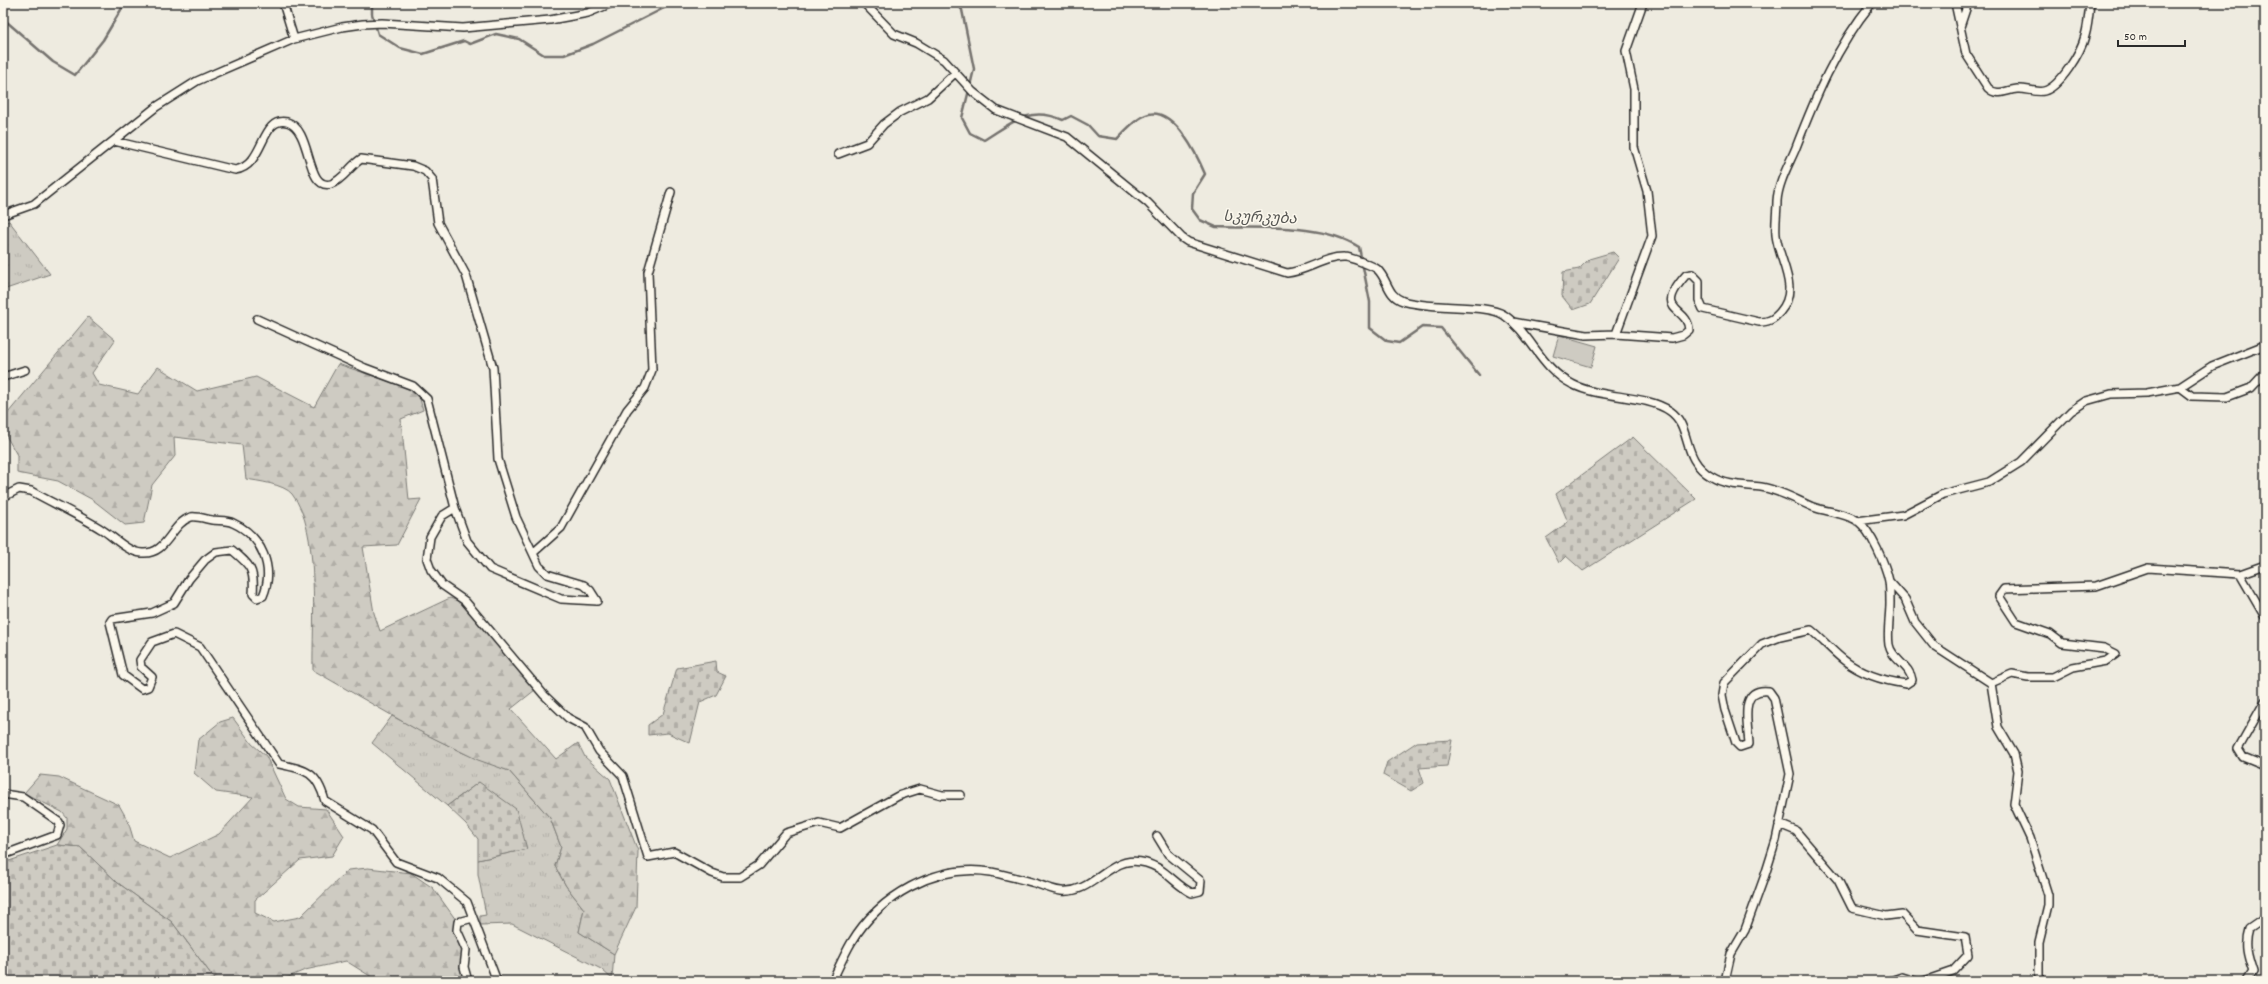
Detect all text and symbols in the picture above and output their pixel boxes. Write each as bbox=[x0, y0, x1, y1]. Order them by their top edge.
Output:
scale bar bbox=[2118, 22, 2185, 48]
text: 50 m bbox=[2124, 29, 2147, 46]
water label: სკურკუბა bbox=[1223, 207, 1298, 231]

